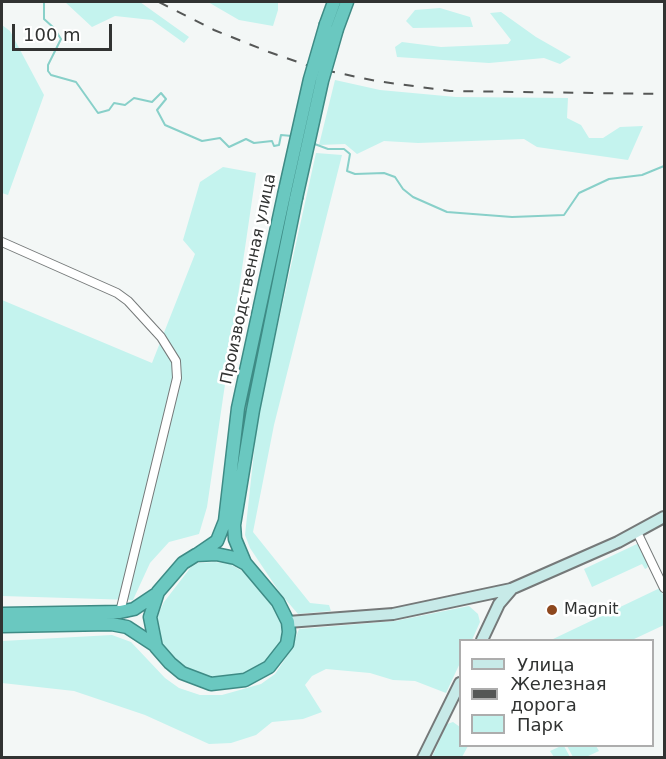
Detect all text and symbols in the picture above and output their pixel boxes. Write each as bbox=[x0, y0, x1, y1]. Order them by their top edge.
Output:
scale bar bbox=[15, 12, 116, 50]
text: 100 m bbox=[23, 24, 81, 45]
street label: Производственная улица bbox=[217, 172, 281, 386]
place label: Magnit bbox=[564, 600, 619, 620]
marker: Magnit bbox=[545, 603, 559, 617]
legend bbox=[459, 639, 654, 747]
text: Улица bbox=[517, 654, 574, 675]
text: Железная дорога bbox=[510, 673, 607, 715]
text: Парк bbox=[517, 714, 564, 735]

